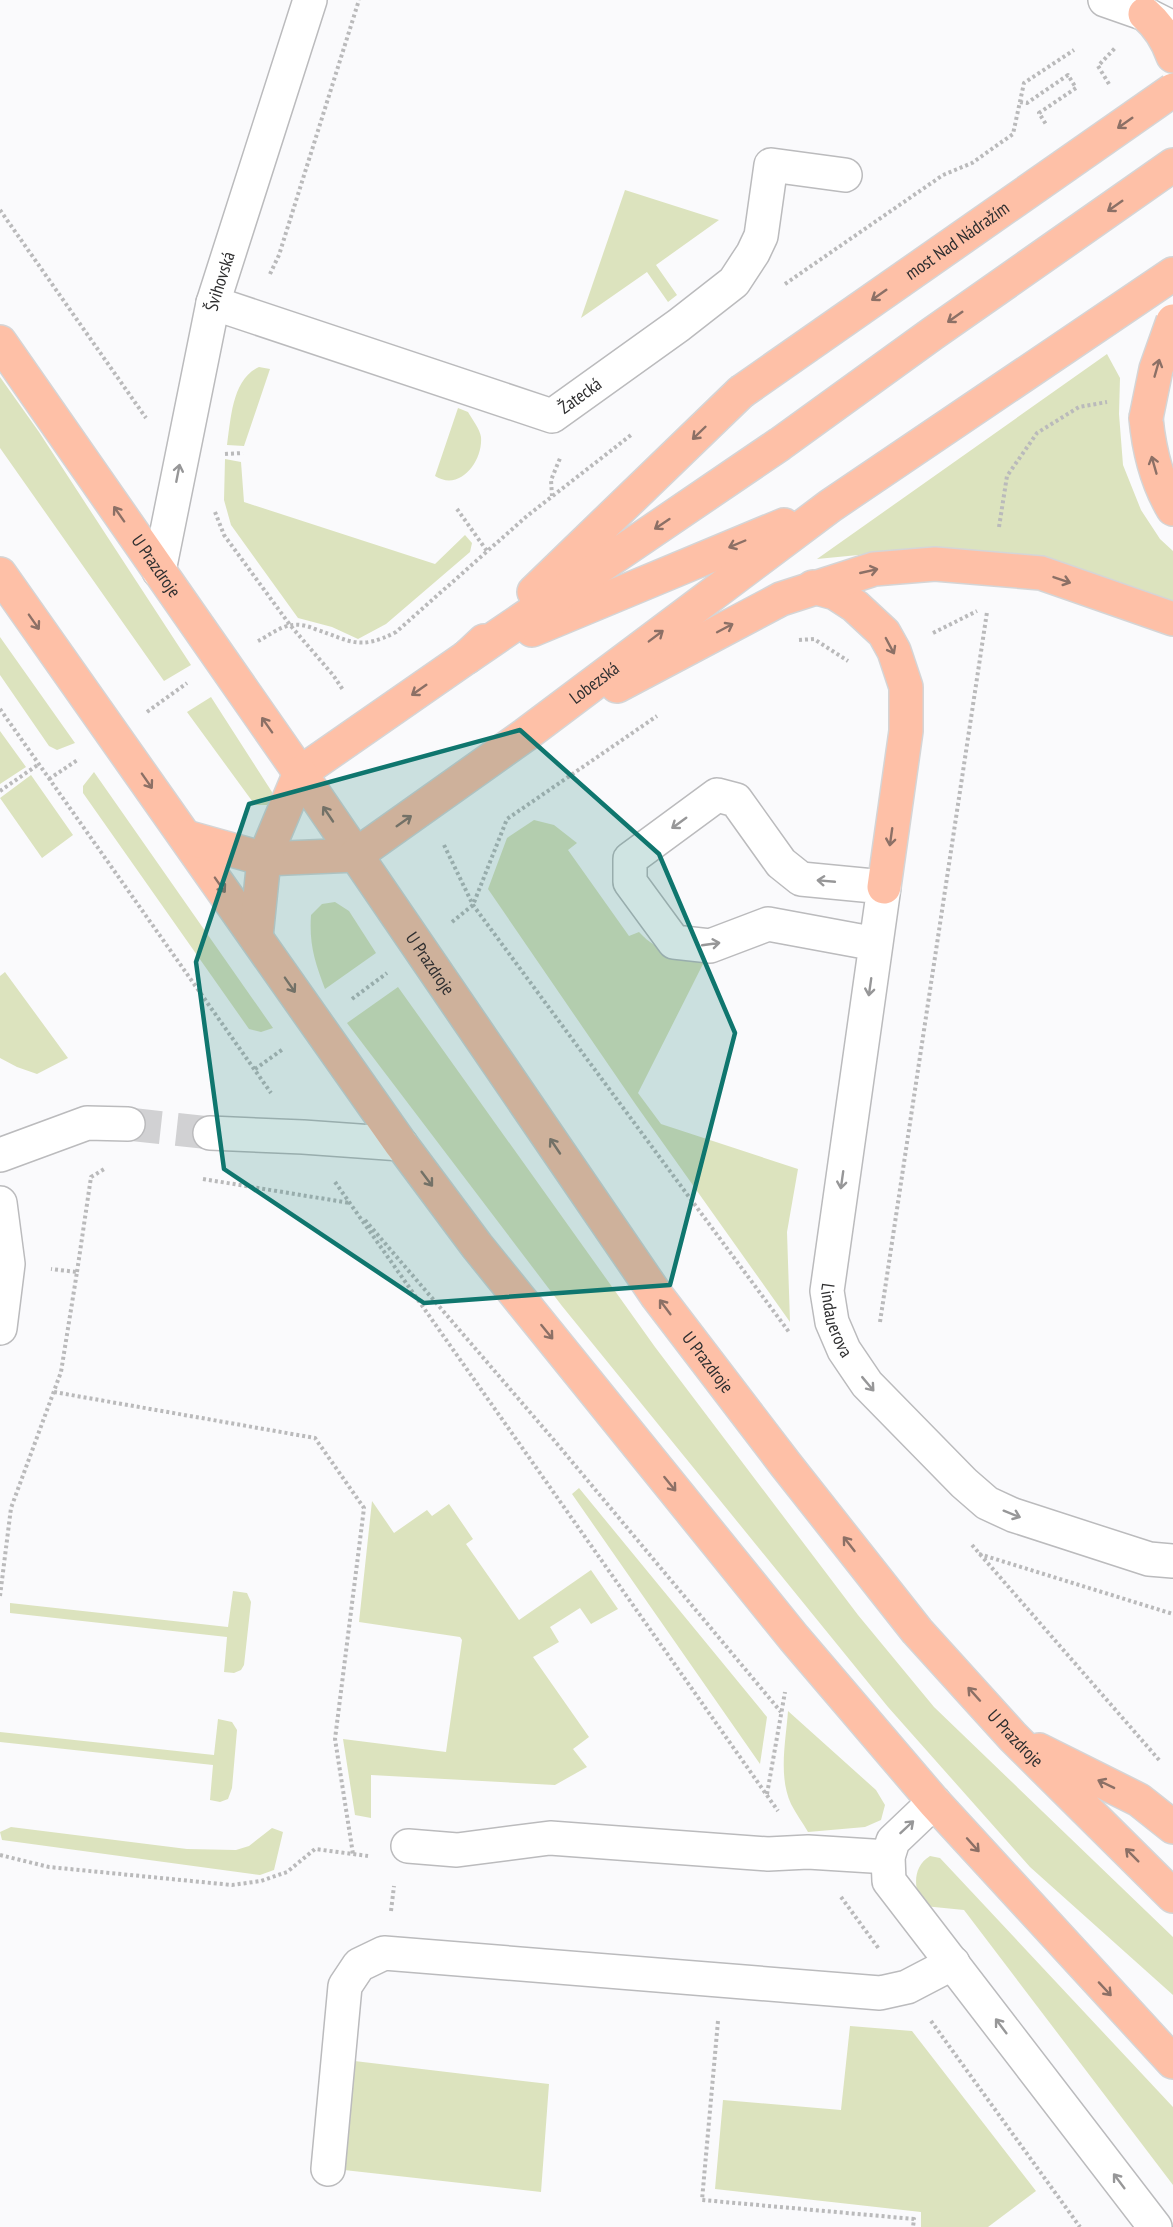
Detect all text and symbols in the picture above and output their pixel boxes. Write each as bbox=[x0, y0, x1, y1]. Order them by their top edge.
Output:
one-way arrow bbox=[1117, 117, 1134, 129]
street label: most Nad Nádražím bbox=[901, 196, 1014, 285]
one-way arrow bbox=[1108, 200, 1124, 212]
street label: Švihovská bbox=[200, 249, 240, 313]
one-way arrow bbox=[872, 289, 888, 301]
one-way arrow bbox=[948, 311, 964, 323]
one-way arrow bbox=[1152, 359, 1163, 378]
street label: Žatecká bbox=[554, 372, 606, 419]
one-way arrow bbox=[691, 425, 706, 440]
one-way arrow bbox=[1148, 456, 1159, 475]
one-way arrow bbox=[173, 463, 184, 483]
one-way arrow bbox=[113, 506, 125, 522]
one-way arrow bbox=[654, 518, 671, 530]
street label: U Prazdroje bbox=[127, 530, 186, 602]
one-way arrow bbox=[728, 539, 746, 550]
one-way arrow bbox=[859, 565, 878, 577]
one-way arrow bbox=[1052, 575, 1071, 586]
one-way arrow bbox=[28, 613, 40, 630]
one-way arrow bbox=[716, 622, 734, 633]
one-way arrow bbox=[648, 630, 664, 643]
one-way arrow bbox=[885, 636, 897, 654]
street label: Lobezská bbox=[565, 656, 623, 709]
one-way arrow bbox=[412, 684, 428, 696]
one-way arrow bbox=[261, 718, 273, 734]
one-way arrow bbox=[141, 772, 153, 789]
one-way arrow bbox=[322, 806, 334, 823]
one-way arrow bbox=[396, 815, 412, 827]
one-way arrow bbox=[671, 817, 687, 829]
one-way arrow bbox=[886, 826, 897, 846]
one-way arrow bbox=[816, 875, 836, 886]
one-way arrow bbox=[214, 876, 226, 892]
street label: U Prazdroje bbox=[401, 927, 460, 999]
one-way arrow bbox=[701, 938, 720, 949]
one-way arrow bbox=[284, 977, 296, 993]
one-way arrow bbox=[864, 977, 875, 996]
one-way arrow bbox=[549, 1139, 561, 1155]
one-way arrow bbox=[421, 1170, 433, 1186]
one-way arrow bbox=[837, 1170, 848, 1189]
street label: Lindauerova bbox=[816, 1282, 858, 1362]
one-way arrow bbox=[659, 1299, 672, 1315]
one-way arrow bbox=[541, 1324, 554, 1340]
street label: U Prazdroje bbox=[677, 1327, 739, 1398]
one-way arrow bbox=[862, 1376, 875, 1392]
one-way arrow bbox=[663, 1475, 676, 1491]
one-way arrow bbox=[1002, 1509, 1021, 1520]
one-way arrow bbox=[842, 1537, 855, 1553]
one-way arrow bbox=[967, 1687, 981, 1702]
street label: U Prazdroje bbox=[983, 1704, 1049, 1772]
one-way arrow bbox=[1098, 1777, 1116, 1789]
one-way arrow bbox=[900, 1820, 915, 1834]
one-way arrow bbox=[966, 1838, 980, 1853]
one-way arrow bbox=[1124, 1848, 1139, 1863]
one-way arrow bbox=[1098, 1981, 1112, 1996]
one-way arrow bbox=[995, 2018, 1007, 2034]
one-way arrow bbox=[1113, 2173, 1126, 2189]

